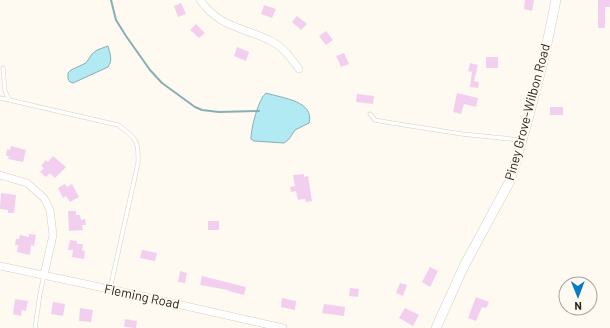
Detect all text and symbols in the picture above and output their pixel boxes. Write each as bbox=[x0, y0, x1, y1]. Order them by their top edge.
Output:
street label: Piney Grove-Wilbon Road bbox=[501, 42, 553, 182]
north arrow bbox=[558, 276, 598, 316]
street label: Fleming Road bbox=[103, 280, 181, 312]
text: N bbox=[574, 300, 582, 313]

